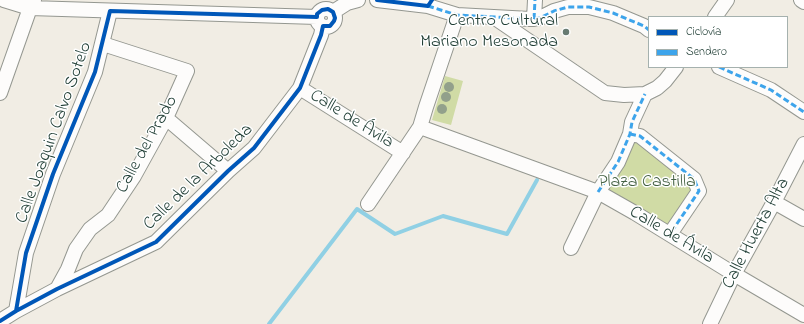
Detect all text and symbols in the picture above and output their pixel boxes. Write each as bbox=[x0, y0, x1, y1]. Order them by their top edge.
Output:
place label: Centro Cultural Mariano Mesonada bbox=[420, 11, 558, 54]
legend bbox=[648, 16, 788, 68]
text: Ciclovía bbox=[686, 23, 722, 41]
marker: Centro Cultural Mariano Mesonada bbox=[561, 27, 571, 37]
street label: Calle Joaquin Calvo Sotelo bbox=[12, 39, 98, 227]
text: Sendero bbox=[686, 43, 727, 61]
street label: Calle de Ávila bbox=[305, 86, 397, 154]
street label: Calle del Prado bbox=[112, 93, 184, 197]
street label: Calle de la Arboleda bbox=[140, 120, 258, 236]
park label: Plaza Castilla bbox=[598, 172, 696, 194]
street label: Calle Huerta Alta bbox=[719, 175, 795, 293]
street label: Calle de Ávila bbox=[625, 202, 717, 270]

